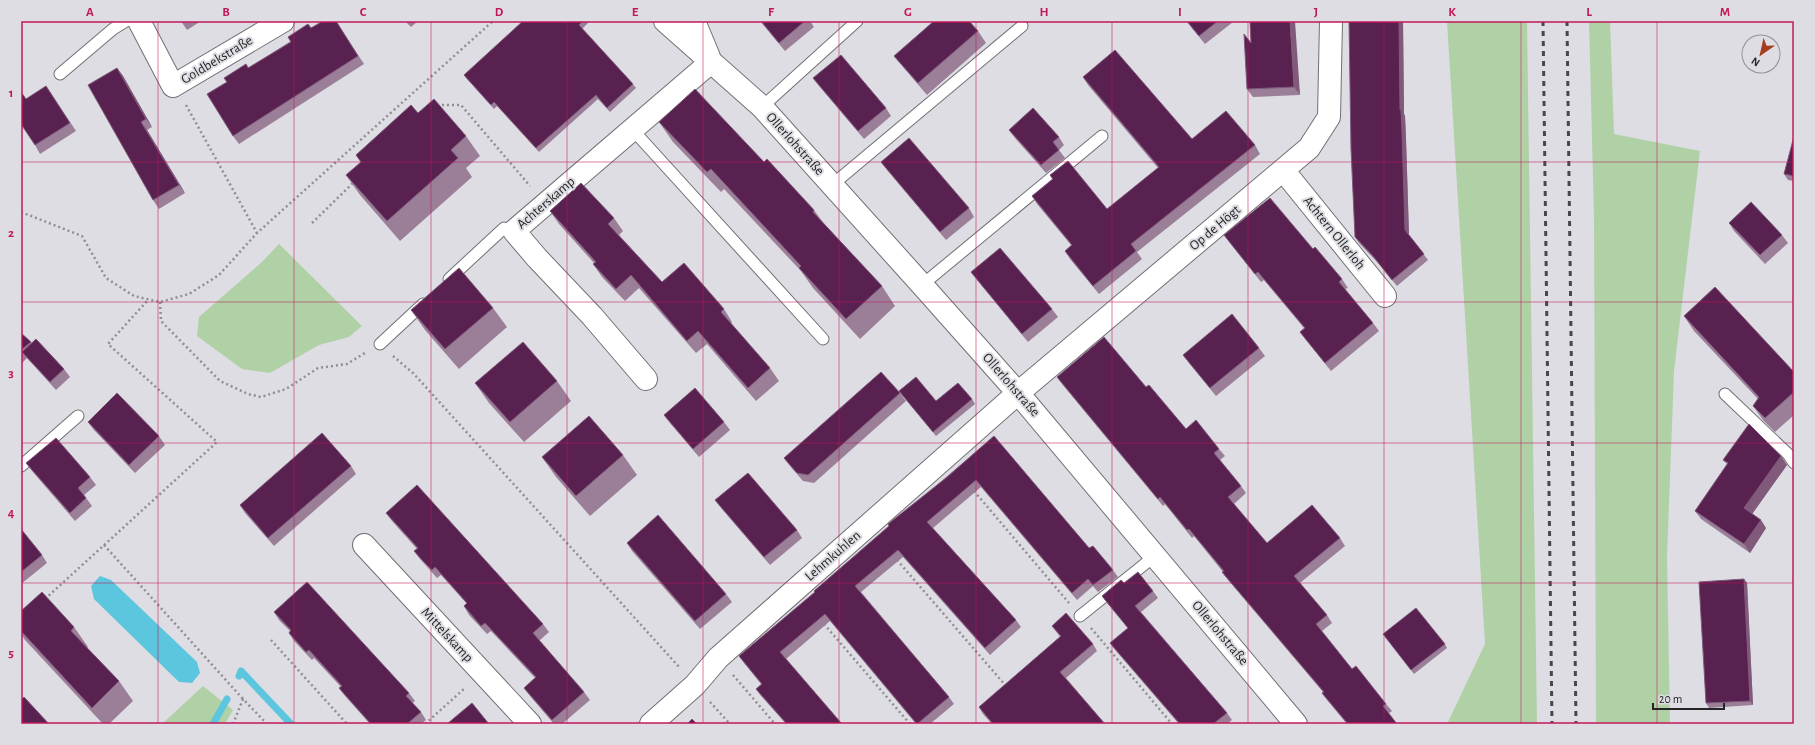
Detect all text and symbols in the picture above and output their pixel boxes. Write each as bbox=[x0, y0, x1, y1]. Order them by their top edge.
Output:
text: A bbox=[86, 6, 94, 19]
text: B bbox=[222, 6, 230, 19]
text: C bbox=[360, 6, 367, 19]
text: D bbox=[495, 6, 504, 19]
text: E bbox=[632, 6, 639, 19]
text: F bbox=[768, 6, 775, 19]
text: G bbox=[904, 6, 912, 19]
text: H bbox=[1039, 6, 1049, 19]
text: I bbox=[1178, 6, 1182, 19]
text: J bbox=[1314, 6, 1318, 19]
text: K bbox=[1448, 6, 1456, 19]
text: L bbox=[1586, 6, 1592, 19]
text: M bbox=[1720, 6, 1730, 19]
street label: Goldbekstraße bbox=[179, 33, 255, 87]
north arrow bbox=[1741, 34, 1781, 74]
text: N bbox=[1749, 55, 1762, 69]
text: 1 bbox=[9, 87, 13, 100]
street label: Ollerlohstraße bbox=[763, 110, 827, 178]
street label: Achterskamp bbox=[514, 174, 578, 232]
street label: Achtern Ollerloh bbox=[1300, 194, 1368, 272]
street label: Op de Högt bbox=[1187, 202, 1244, 253]
text: 2 bbox=[8, 227, 14, 240]
street label: Ollerlohstraße bbox=[980, 351, 1042, 419]
text: 3 bbox=[8, 367, 14, 380]
text: 4 bbox=[8, 507, 15, 520]
street label: Lehmkuhlen bbox=[803, 528, 863, 584]
street label: Ollerlohstraße bbox=[1189, 598, 1251, 668]
street label: Mittelskamp bbox=[418, 605, 476, 665]
text: 5 bbox=[8, 647, 14, 660]
scale bar bbox=[1653, 685, 1724, 711]
text: 20 m bbox=[1659, 693, 1682, 705]

